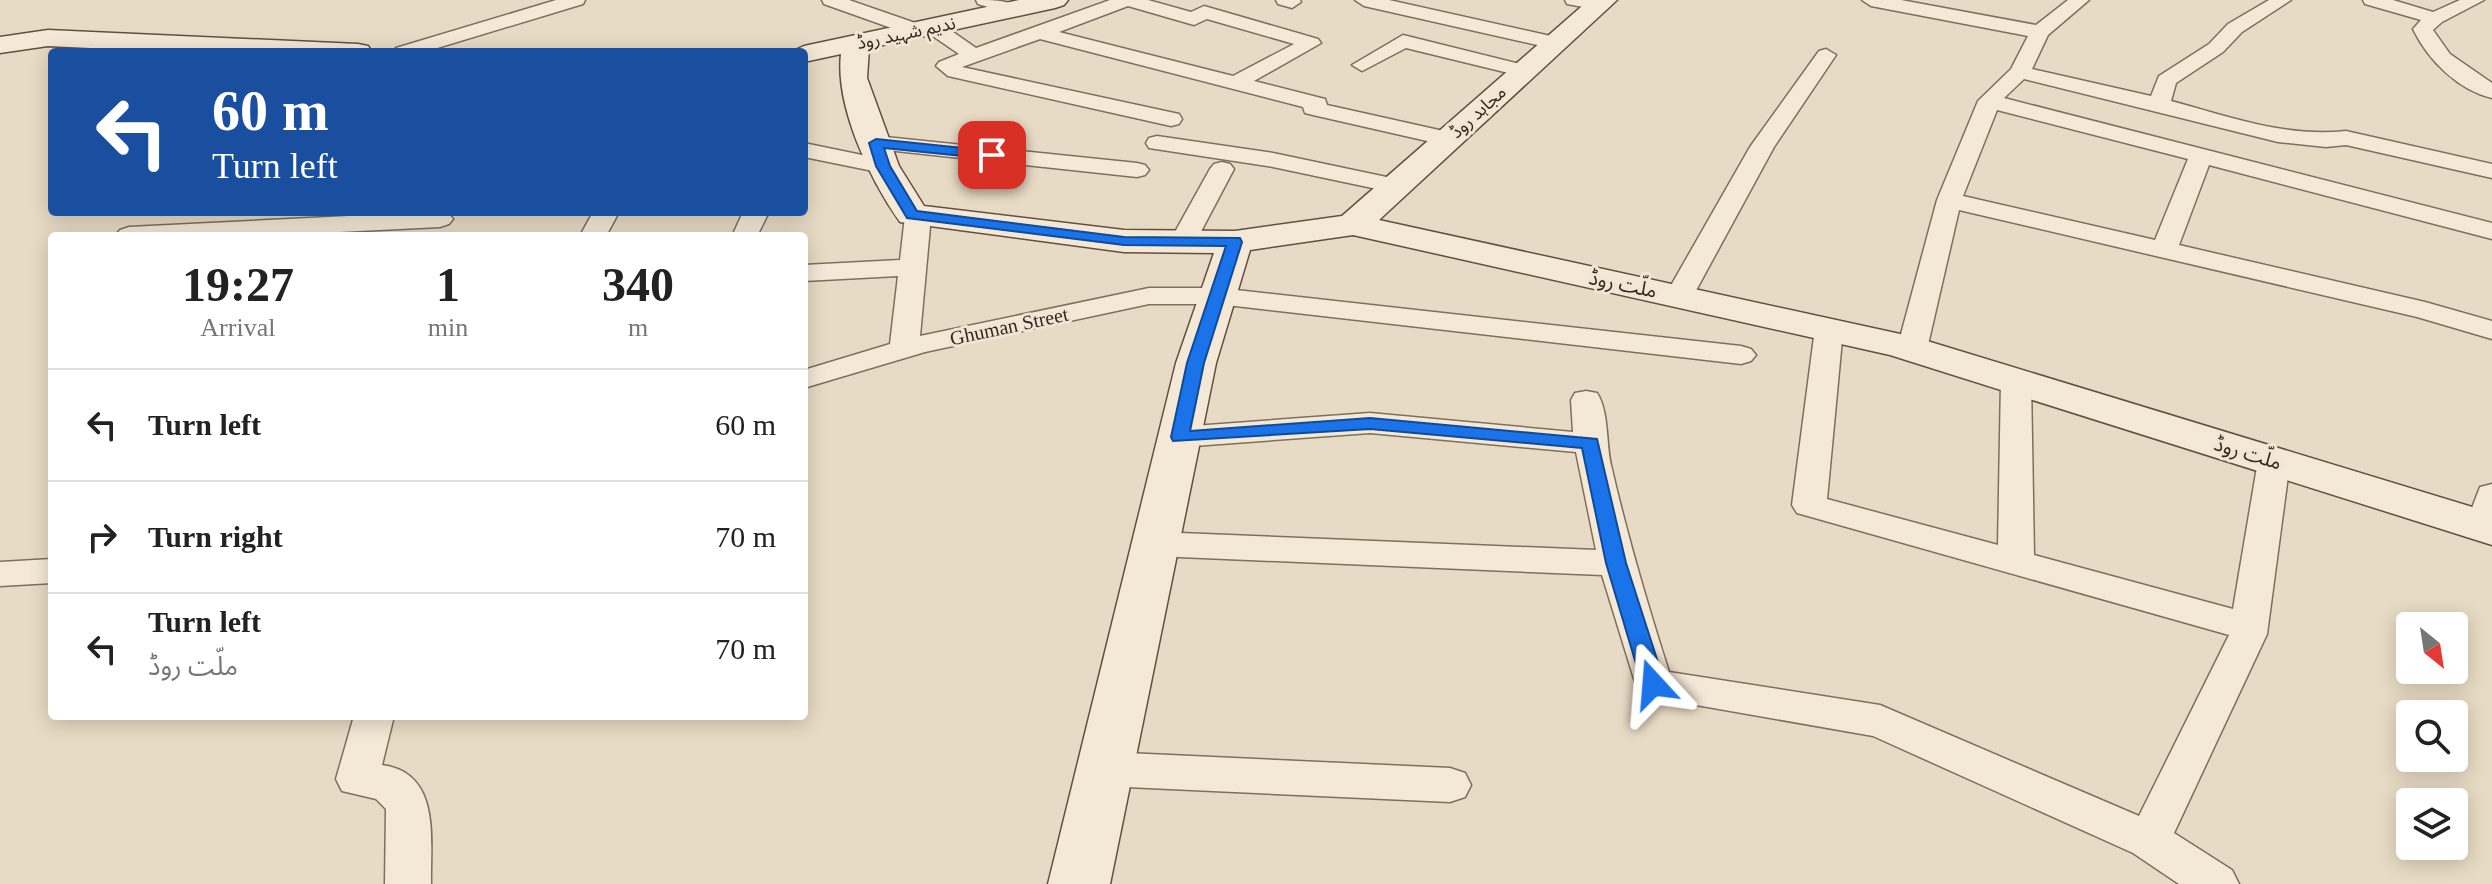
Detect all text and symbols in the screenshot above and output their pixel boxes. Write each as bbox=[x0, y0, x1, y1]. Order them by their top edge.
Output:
street label: ندیم شہید روڈ bbox=[855, 13, 958, 56]
icon: left bbox=[80, 80, 184, 184]
text: 60 m bbox=[212, 80, 329, 142]
street label: مجاہد روڈ bbox=[1446, 82, 1511, 143]
pin bbox=[958, 121, 1026, 189]
icon: arrive bbox=[970, 133, 1014, 177]
text: Turn left bbox=[212, 146, 338, 186]
text: 19:27 bbox=[182, 258, 294, 311]
text: 1 bbox=[436, 258, 460, 311]
text: 340 bbox=[602, 258, 674, 311]
street label: ملّت روڈ bbox=[1587, 262, 1660, 303]
street label: Ghuman Street bbox=[948, 303, 1071, 349]
text: Arrival bbox=[200, 313, 275, 342]
text: min bbox=[428, 313, 468, 342]
text: m bbox=[628, 313, 648, 342]
icon: left bbox=[80, 403, 124, 447]
text: Turn left bbox=[148, 408, 261, 441]
text: 60 m bbox=[715, 408, 776, 441]
street label: ملّت روڈ bbox=[2211, 428, 2286, 475]
icon: right bbox=[80, 515, 124, 559]
text: Turn right bbox=[148, 520, 283, 553]
text: 70 m bbox=[715, 520, 776, 553]
text: Turn left bbox=[148, 605, 261, 638]
north arrow bbox=[2396, 612, 2468, 684]
map controls bbox=[2396, 612, 2468, 860]
icon: left bbox=[80, 627, 124, 671]
text: 70 m bbox=[715, 632, 776, 665]
position arrow bbox=[1611, 642, 1695, 726]
text: ملّت روڈ bbox=[148, 652, 238, 681]
button: search bbox=[2396, 700, 2468, 772]
button: layers bbox=[2396, 788, 2468, 860]

